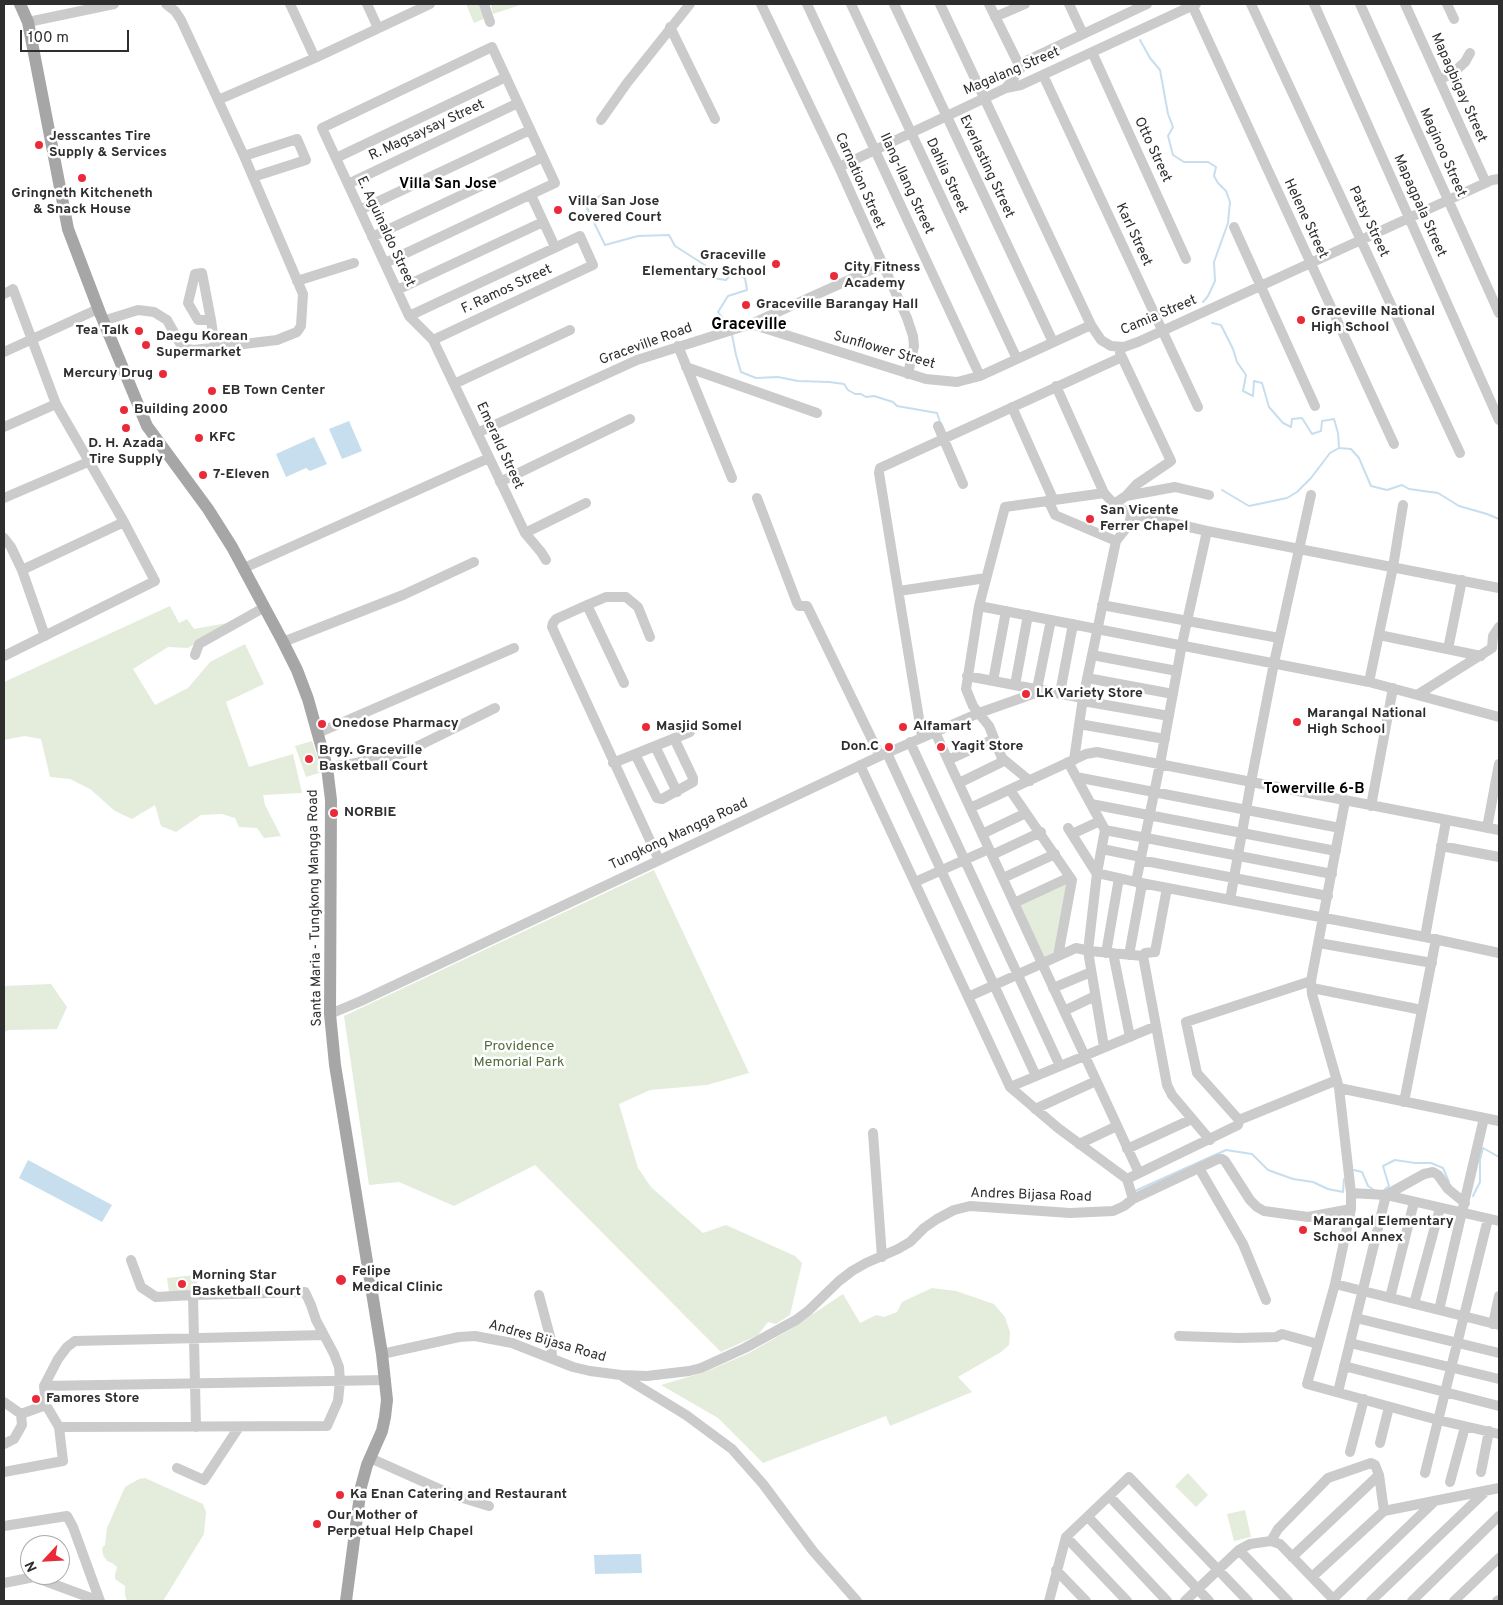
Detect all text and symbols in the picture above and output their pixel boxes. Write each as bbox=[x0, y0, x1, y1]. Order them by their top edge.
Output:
scale bar bbox=[22, 20, 131, 52]
text: 100 m bbox=[28, 29, 69, 48]
street label: Mapagbigay Street bbox=[1426, 31, 1490, 145]
street label: Magalang Street bbox=[961, 44, 1063, 100]
street label: R. Magsaysay Street bbox=[366, 97, 488, 165]
street label: Maginoo Street bbox=[1415, 106, 1469, 200]
street label: Everlasting Street bbox=[955, 113, 1017, 221]
street label: Otto Street bbox=[1130, 115, 1174, 185]
place label: Jesscantes Tire Supply & Services bbox=[49, 129, 167, 162]
street label: Carnation Street bbox=[830, 130, 888, 232]
street label: Ilang-Ilang Street bbox=[875, 131, 937, 237]
street label: Dahlia Street bbox=[921, 136, 971, 216]
marker: Jesscantes Tire Supply & Services bbox=[33, 139, 45, 151]
street label: Mapagpala Street bbox=[1389, 152, 1449, 260]
marker: Gringneth Kitcheneth & Snack House bbox=[76, 172, 88, 184]
street label: E. Aguinaldo Street bbox=[352, 174, 418, 290]
district label: Villa San Jose bbox=[399, 176, 497, 194]
street label: Helene Street bbox=[1279, 176, 1331, 262]
street label: Patsy Street bbox=[1344, 184, 1392, 260]
place label: Gringneth Kitcheneth & Snack House bbox=[11, 186, 153, 218]
place label: Villa San Jose Covered Court bbox=[568, 194, 662, 226]
street label: Karl Street bbox=[1111, 201, 1155, 269]
marker: Villa San Jose Covered Court bbox=[552, 204, 564, 216]
place label: Graceville Elementary School bbox=[642, 248, 766, 280]
marker: Graceville Elementary School bbox=[770, 258, 782, 270]
place label: City Fitness Academy bbox=[844, 260, 920, 292]
street label: F. Ramos Street bbox=[459, 262, 555, 318]
marker: City Fitness Academy bbox=[828, 270, 840, 282]
street label: Camia Street bbox=[1118, 292, 1200, 340]
place label: Graceville Barangay Hall bbox=[756, 297, 918, 313]
marker: Graceville Barangay Hall bbox=[740, 299, 752, 311]
place label: Graceville National High School bbox=[1311, 304, 1435, 336]
marker: Graceville National High School bbox=[1295, 314, 1307, 326]
district label: Graceville bbox=[711, 316, 787, 336]
street label: Graceville Road bbox=[597, 320, 695, 370]
place label: Tea Talk bbox=[76, 323, 129, 339]
marker: Tea Talk bbox=[133, 325, 145, 337]
street label: Sunflower Street bbox=[831, 328, 937, 374]
place label: Daegu Korean Supermarket bbox=[156, 329, 248, 362]
marker: Daegu Korean Supermarket bbox=[140, 339, 152, 351]
place label: Mercury Drug bbox=[63, 366, 153, 382]
marker: Mercury Drug bbox=[157, 368, 169, 380]
place label: EB Town Center bbox=[222, 383, 325, 399]
marker: EB Town Center bbox=[206, 385, 218, 397]
street label: Emerald Street bbox=[472, 400, 526, 492]
place label: Building 2000 bbox=[134, 402, 228, 418]
marker: Building 2000 bbox=[118, 404, 130, 416]
marker: D. H. Azada Tire Supply bbox=[120, 422, 132, 434]
place label: KFC bbox=[209, 430, 236, 446]
marker: KFC bbox=[193, 432, 205, 444]
place label: D. H. Azada Tire Supply bbox=[88, 436, 164, 468]
place label: 7-Eleven bbox=[213, 467, 270, 483]
marker: 7-Eleven bbox=[197, 469, 209, 481]
place label: San Vicente Ferrer Chapel bbox=[1100, 503, 1188, 536]
marker: San Vicente Ferrer Chapel bbox=[1084, 513, 1096, 525]
place label: LK Variety Store bbox=[1036, 686, 1143, 702]
marker: LK Variety Store bbox=[1020, 688, 1032, 700]
place label: Marangal National High School bbox=[1307, 706, 1426, 739]
place label: Onedose Pharmacy bbox=[332, 716, 459, 732]
marker: Marangal National High School bbox=[1291, 716, 1303, 728]
marker: Onedose Pharmacy bbox=[316, 718, 328, 730]
place label: Masjid Somel bbox=[656, 719, 742, 735]
place label: Alfamart bbox=[913, 719, 972, 735]
marker: Masjid Somel bbox=[640, 721, 652, 733]
marker: Alfamart bbox=[897, 721, 909, 733]
place label: Don.C bbox=[841, 739, 879, 755]
place label: Yagit Store bbox=[951, 739, 1023, 755]
marker: Don.C bbox=[883, 741, 895, 753]
marker: Yagit Store bbox=[935, 741, 947, 753]
place label: Brgy. Graceville Basketball Court bbox=[319, 743, 428, 776]
marker: Brgy. Graceville Basketball Court bbox=[303, 753, 315, 765]
district label: Towerville 6-B bbox=[1263, 781, 1365, 799]
street label: Santa Maria - Tungkong Mangga Road bbox=[306, 789, 326, 1027]
street label: Tungkong Mangga Road bbox=[607, 795, 751, 875]
place label: NORBIE bbox=[344, 805, 396, 821]
marker: NORBIE bbox=[328, 807, 340, 819]
park label: Providence Memorial Park bbox=[474, 1039, 564, 1072]
street label: Andres Bijasa Road bbox=[970, 1185, 1092, 1207]
place label: Marangal Elementary School Annex bbox=[1313, 1214, 1454, 1246]
marker: Marangal Elementary School Annex bbox=[1297, 1224, 1309, 1236]
place label: Felipe Medical Clinic bbox=[352, 1264, 443, 1296]
place label: Morning Star Basketball Court bbox=[192, 1268, 301, 1300]
marker: Felipe Medical Clinic bbox=[334, 1273, 348, 1287]
marker: Morning Star Basketball Court bbox=[176, 1278, 188, 1290]
street label: Andres Bijasa Road bbox=[486, 1317, 608, 1367]
place label: Famores Store bbox=[46, 1391, 139, 1407]
marker: Famores Store bbox=[30, 1393, 42, 1405]
place label: Ka Enan Catering and Restaurant bbox=[350, 1487, 567, 1503]
marker: Ka Enan Catering and Restaurant bbox=[334, 1489, 346, 1501]
place label: Our Mother of Perpetual Help Chapel bbox=[327, 1508, 473, 1540]
marker: Our Mother of Perpetual Help Chapel bbox=[311, 1518, 323, 1530]
north arrow bbox=[20, 1535, 70, 1585]
text: N bbox=[22, 1558, 42, 1574]

